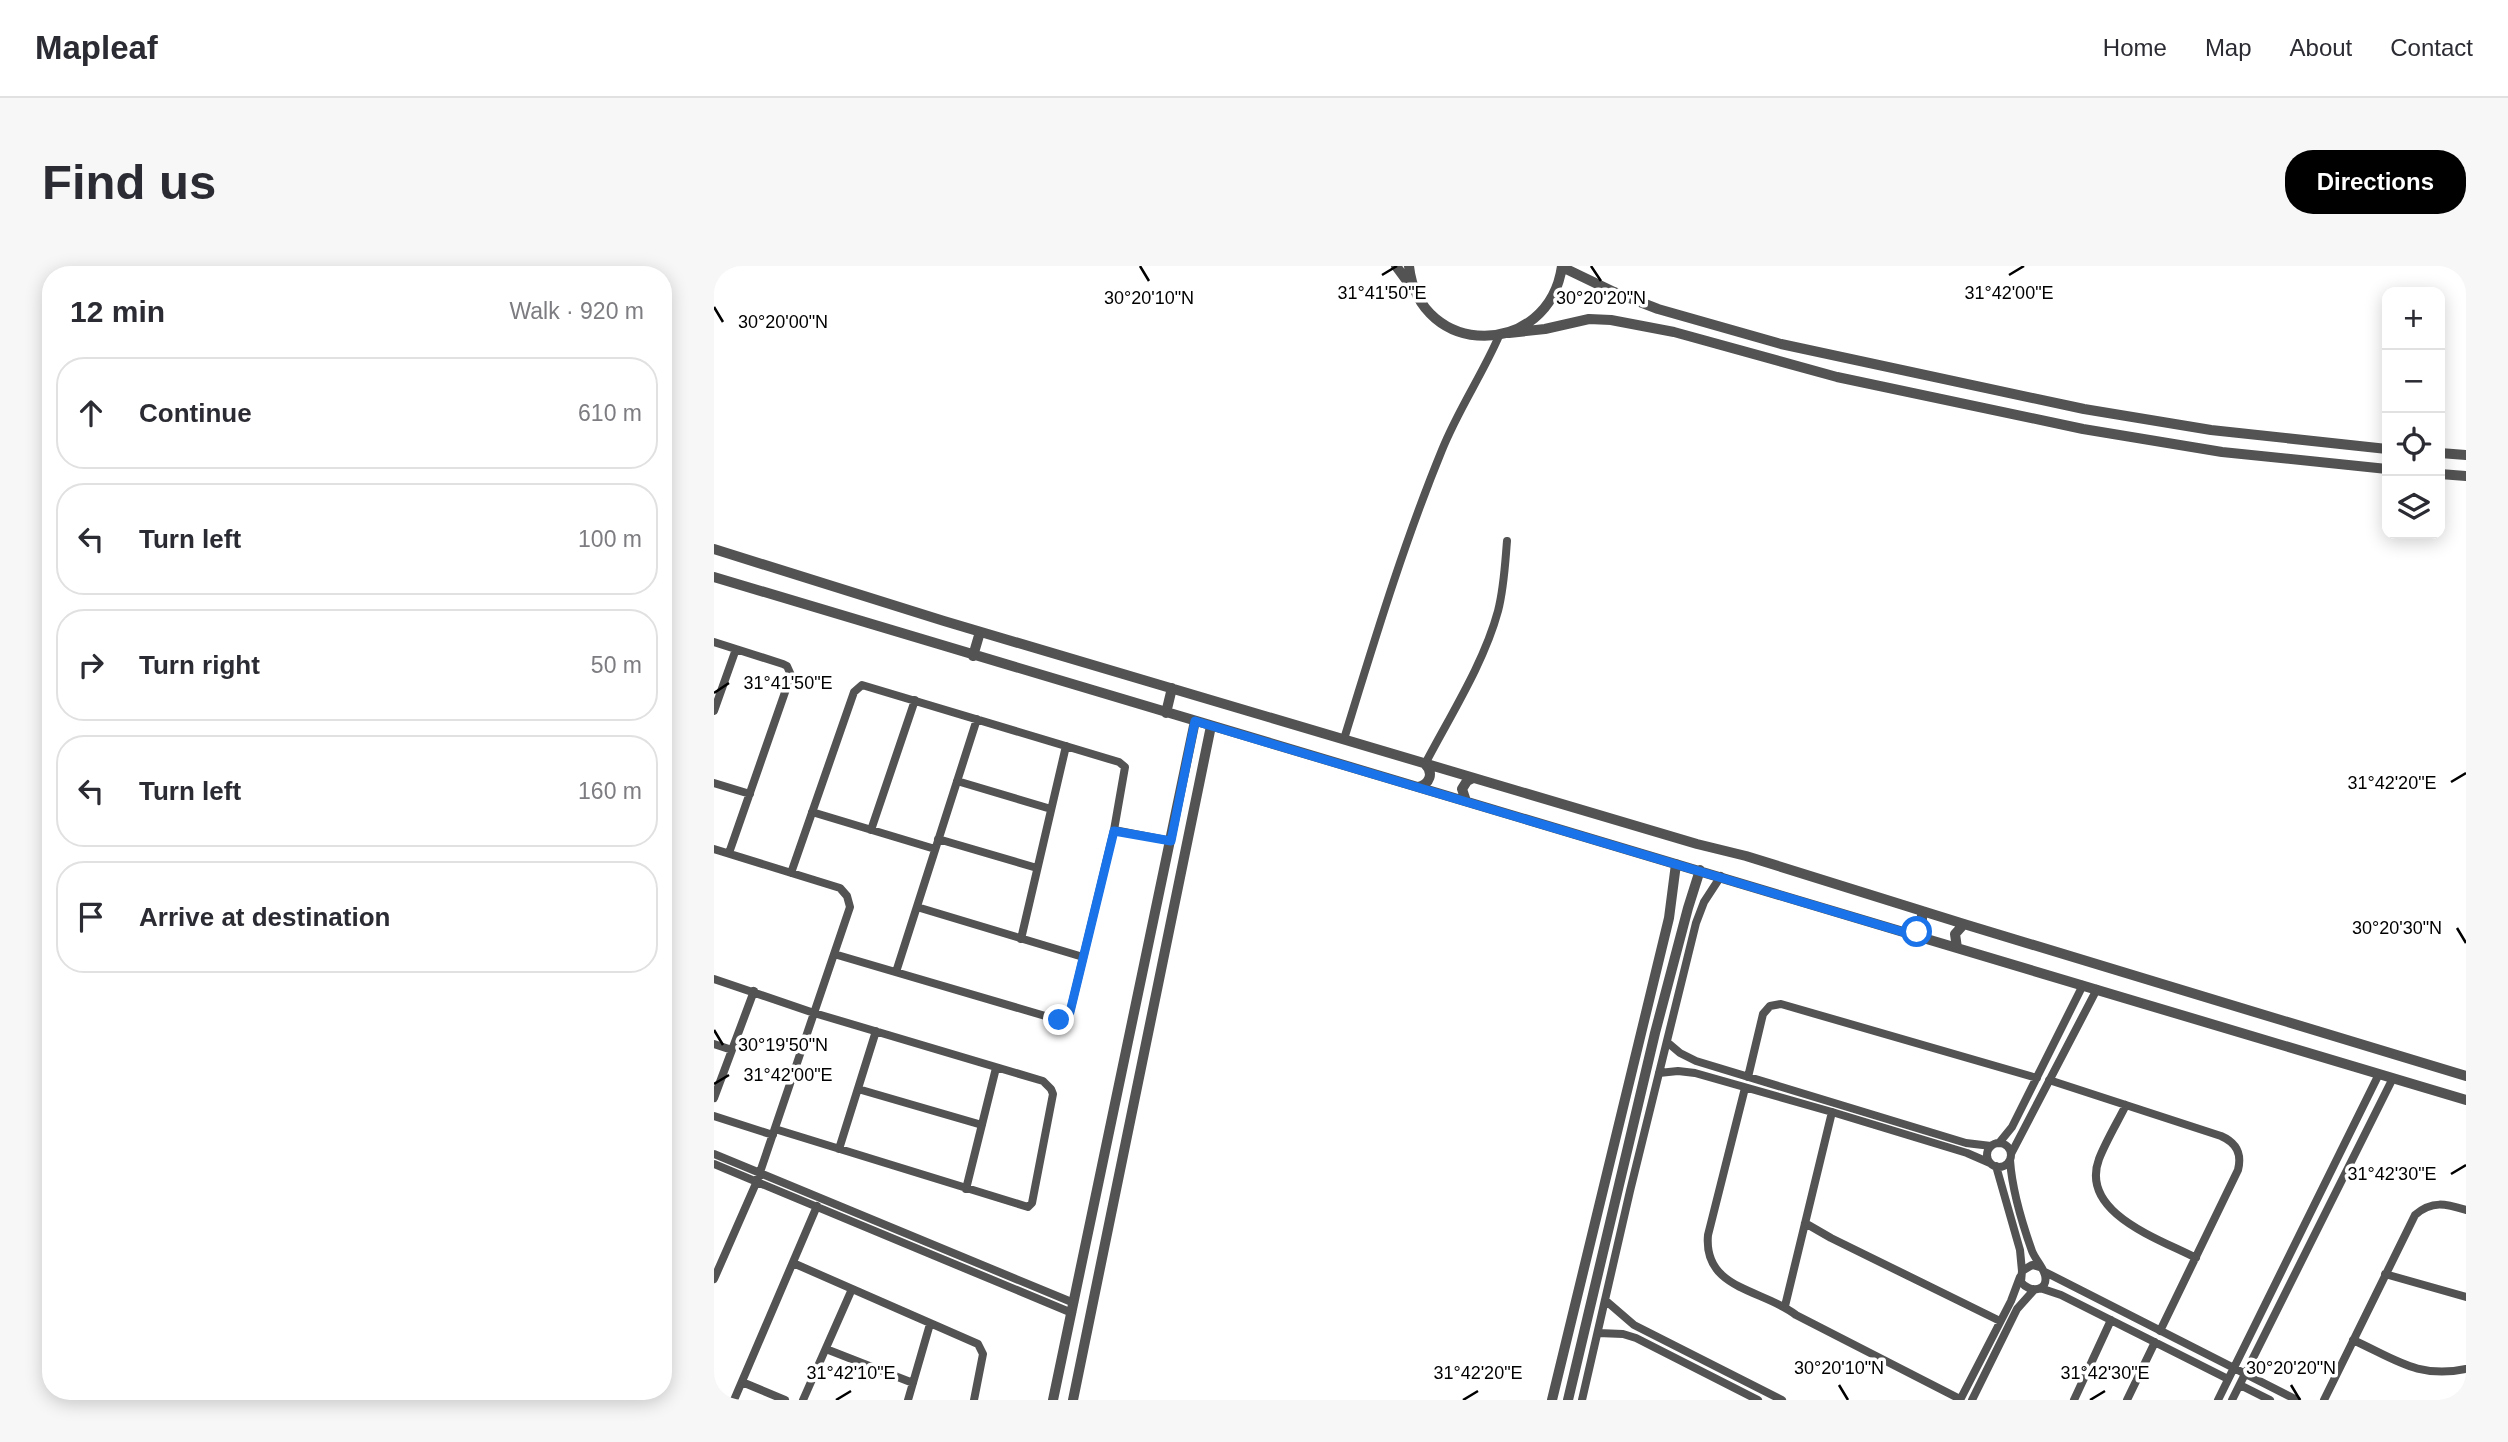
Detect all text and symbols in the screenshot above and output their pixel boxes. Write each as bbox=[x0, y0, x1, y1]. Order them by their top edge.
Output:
text: Mapleaf bbox=[35, 29, 158, 66]
text: Home bbox=[2103, 34, 2167, 61]
text: Map bbox=[2205, 34, 2252, 61]
text: About bbox=[2290, 34, 2352, 61]
text: Contact bbox=[2390, 34, 2473, 61]
button: Directions bbox=[2285, 150, 2466, 214]
text: Find us bbox=[42, 155, 216, 209]
text: 31°41'50"E bbox=[1337, 283, 1427, 303]
text: 31°42'00"E bbox=[1964, 283, 2054, 303]
map controls bbox=[2382, 287, 2445, 539]
button: + bbox=[2382, 287, 2445, 350]
text: 30°20'10"N bbox=[1104, 288, 1194, 308]
text: 30°20'20"N bbox=[1556, 288, 1646, 308]
text: 12 min bbox=[70, 295, 165, 328]
text: Walk · 920 m bbox=[509, 298, 644, 324]
text: 30°20'00"N bbox=[738, 312, 828, 332]
button: − bbox=[2382, 350, 2445, 413]
icon: ahead bbox=[72, 394, 110, 432]
text: Continue bbox=[139, 398, 252, 428]
text: 610 m bbox=[578, 400, 642, 426]
button: locate bbox=[2382, 413, 2445, 476]
button: layers bbox=[2382, 476, 2445, 539]
icon: left bbox=[72, 520, 110, 558]
text: Turn left bbox=[139, 524, 241, 554]
text: 100 m bbox=[578, 526, 642, 552]
icon: right bbox=[72, 646, 110, 684]
text: Turn right bbox=[139, 650, 260, 680]
text: 50 m bbox=[591, 652, 642, 678]
text: 31°41'50"E bbox=[743, 673, 833, 693]
icon: left bbox=[72, 772, 110, 810]
text: 31°42'20"E bbox=[2347, 773, 2437, 793]
text: Turn left bbox=[139, 776, 241, 806]
text: 160 m bbox=[578, 778, 642, 804]
icon: arrive bbox=[72, 898, 110, 936]
text: Arrive at destination bbox=[139, 902, 390, 932]
route start bbox=[1901, 916, 1932, 947]
text: 30°20'30"N bbox=[2352, 918, 2442, 938]
route end bbox=[1043, 1004, 1074, 1035]
text: 30°19'50"N bbox=[738, 1035, 828, 1055]
text: 31°42'00"E bbox=[743, 1065, 833, 1085]
text: 31°42'30"E bbox=[2347, 1164, 2437, 1184]
text: 30°20'10"N bbox=[1794, 1358, 1884, 1378]
text: 30°20'20"N bbox=[2246, 1358, 2336, 1378]
text: 31°42'10"E bbox=[806, 1363, 896, 1383]
text: 31°42'20"E bbox=[1433, 1363, 1523, 1383]
text: 31°42'30"E bbox=[2060, 1363, 2150, 1383]

